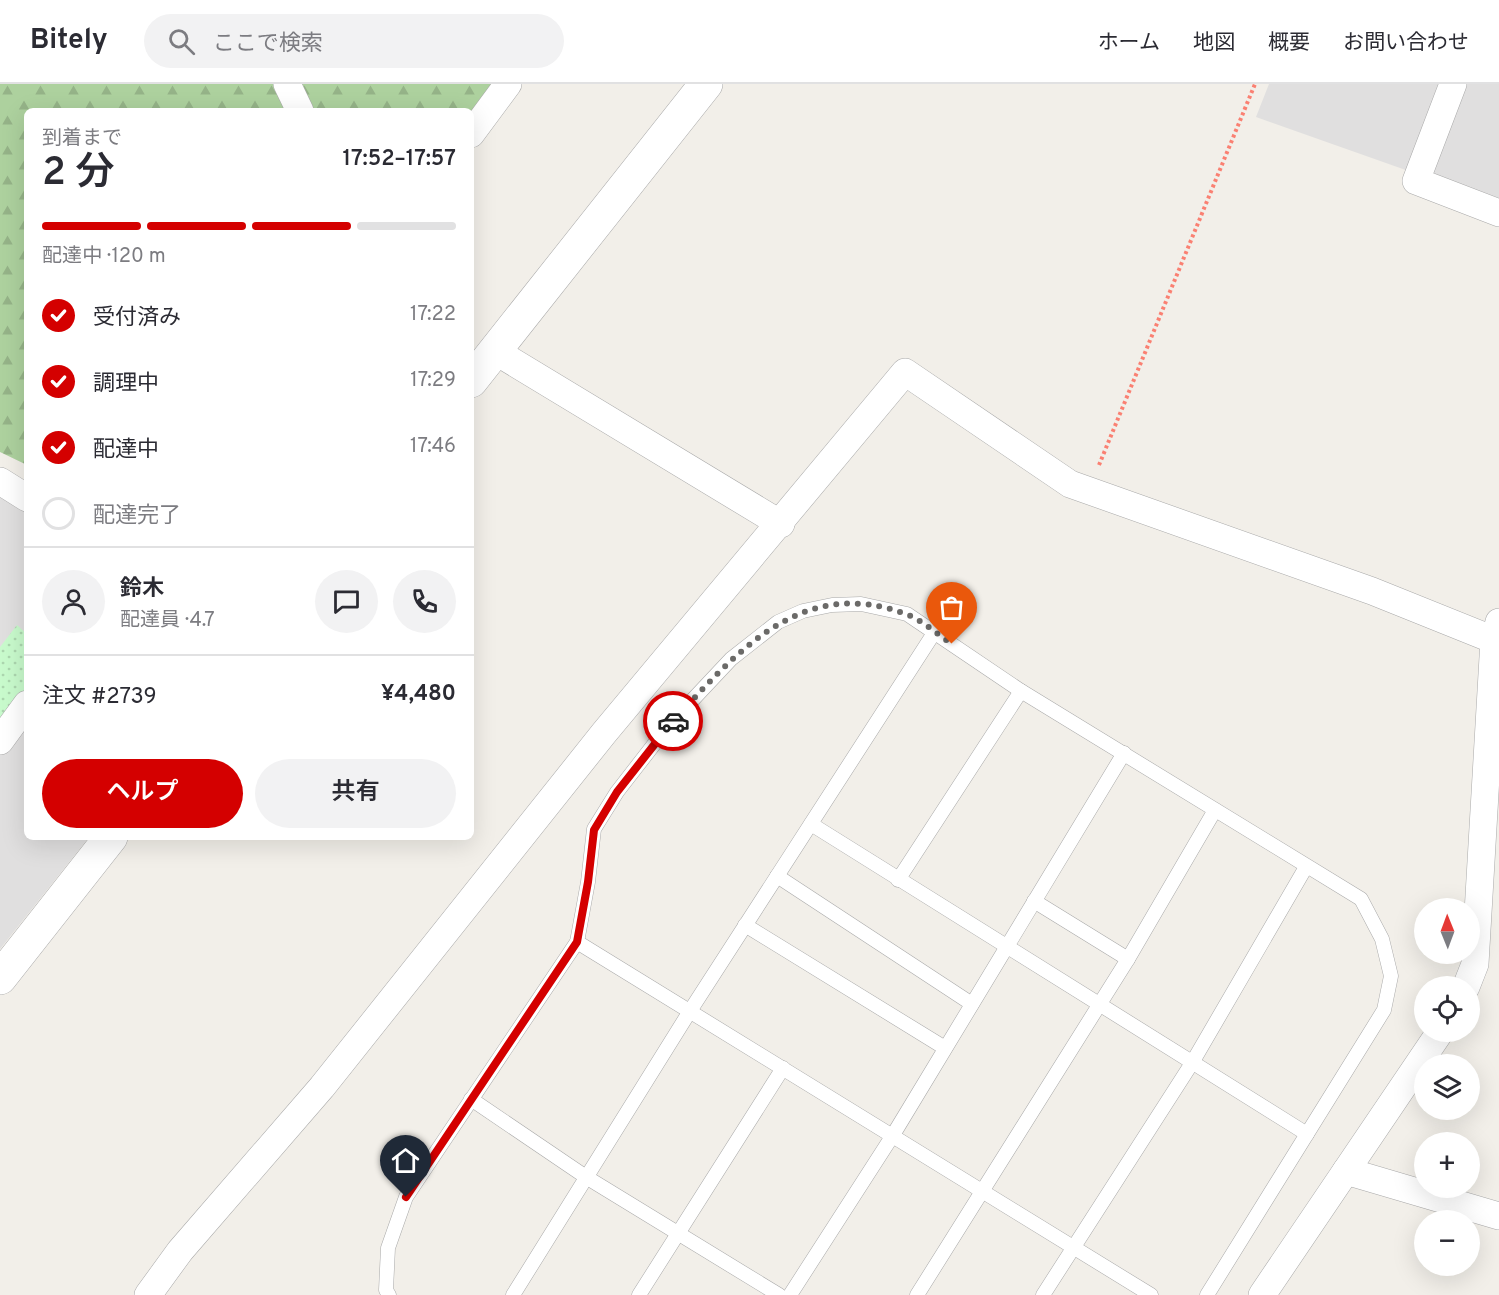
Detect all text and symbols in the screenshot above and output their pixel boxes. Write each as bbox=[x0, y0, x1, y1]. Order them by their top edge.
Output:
search box bbox=[144, 14, 564, 68]
text: Bitely bbox=[30, 23, 108, 59]
icon: search bbox=[165, 25, 198, 58]
text: ホーム bbox=[1098, 30, 1160, 57]
text: 地図 bbox=[1193, 30, 1235, 57]
text: 概要 bbox=[1268, 30, 1310, 57]
text: お問い合わせ bbox=[1343, 30, 1469, 57]
text: ここで検索 bbox=[213, 31, 323, 58]
text: 到着まで bbox=[42, 126, 122, 152]
text: 17:52–17:57 bbox=[342, 146, 456, 173]
text: 2 分 bbox=[42, 150, 114, 199]
text: 配達中 · 120 m bbox=[42, 244, 166, 270]
icon: check bbox=[42, 299, 75, 332]
text: 17:22 bbox=[410, 302, 456, 328]
text: 受付済み bbox=[93, 305, 181, 332]
icon: check bbox=[42, 365, 75, 398]
text: 17:29 bbox=[410, 368, 456, 394]
text: 調理中 bbox=[93, 371, 159, 398]
icon: check bbox=[42, 431, 75, 464]
text: 17:46 bbox=[410, 434, 456, 460]
text: 配達中 bbox=[93, 437, 159, 464]
text: 配達完了 bbox=[93, 503, 181, 530]
button: person bbox=[42, 570, 105, 633]
button: chat bbox=[315, 570, 378, 633]
button: phone bbox=[393, 570, 456, 633]
text: 鈴木 bbox=[120, 576, 164, 603]
pin bbox=[926, 582, 977, 644]
icon: bag bbox=[935, 591, 968, 624]
text: 配達員 · 4.7 bbox=[120, 608, 215, 634]
text: ¥4,480 bbox=[381, 681, 456, 708]
text: 注文 #2739 bbox=[42, 684, 157, 711]
courier bbox=[643, 691, 703, 751]
icon: car bbox=[657, 705, 690, 738]
button: ヘルプ bbox=[42, 759, 243, 828]
button: 共有 bbox=[255, 759, 456, 828]
north arrow bbox=[1414, 898, 1480, 964]
map controls bbox=[1414, 898, 1480, 1276]
button: locate bbox=[1414, 976, 1480, 1042]
button: layers bbox=[1414, 1054, 1480, 1120]
button: + bbox=[1414, 1132, 1480, 1198]
pin bbox=[380, 1135, 431, 1197]
icon: home bbox=[389, 1144, 422, 1177]
button: − bbox=[1414, 1210, 1480, 1276]

